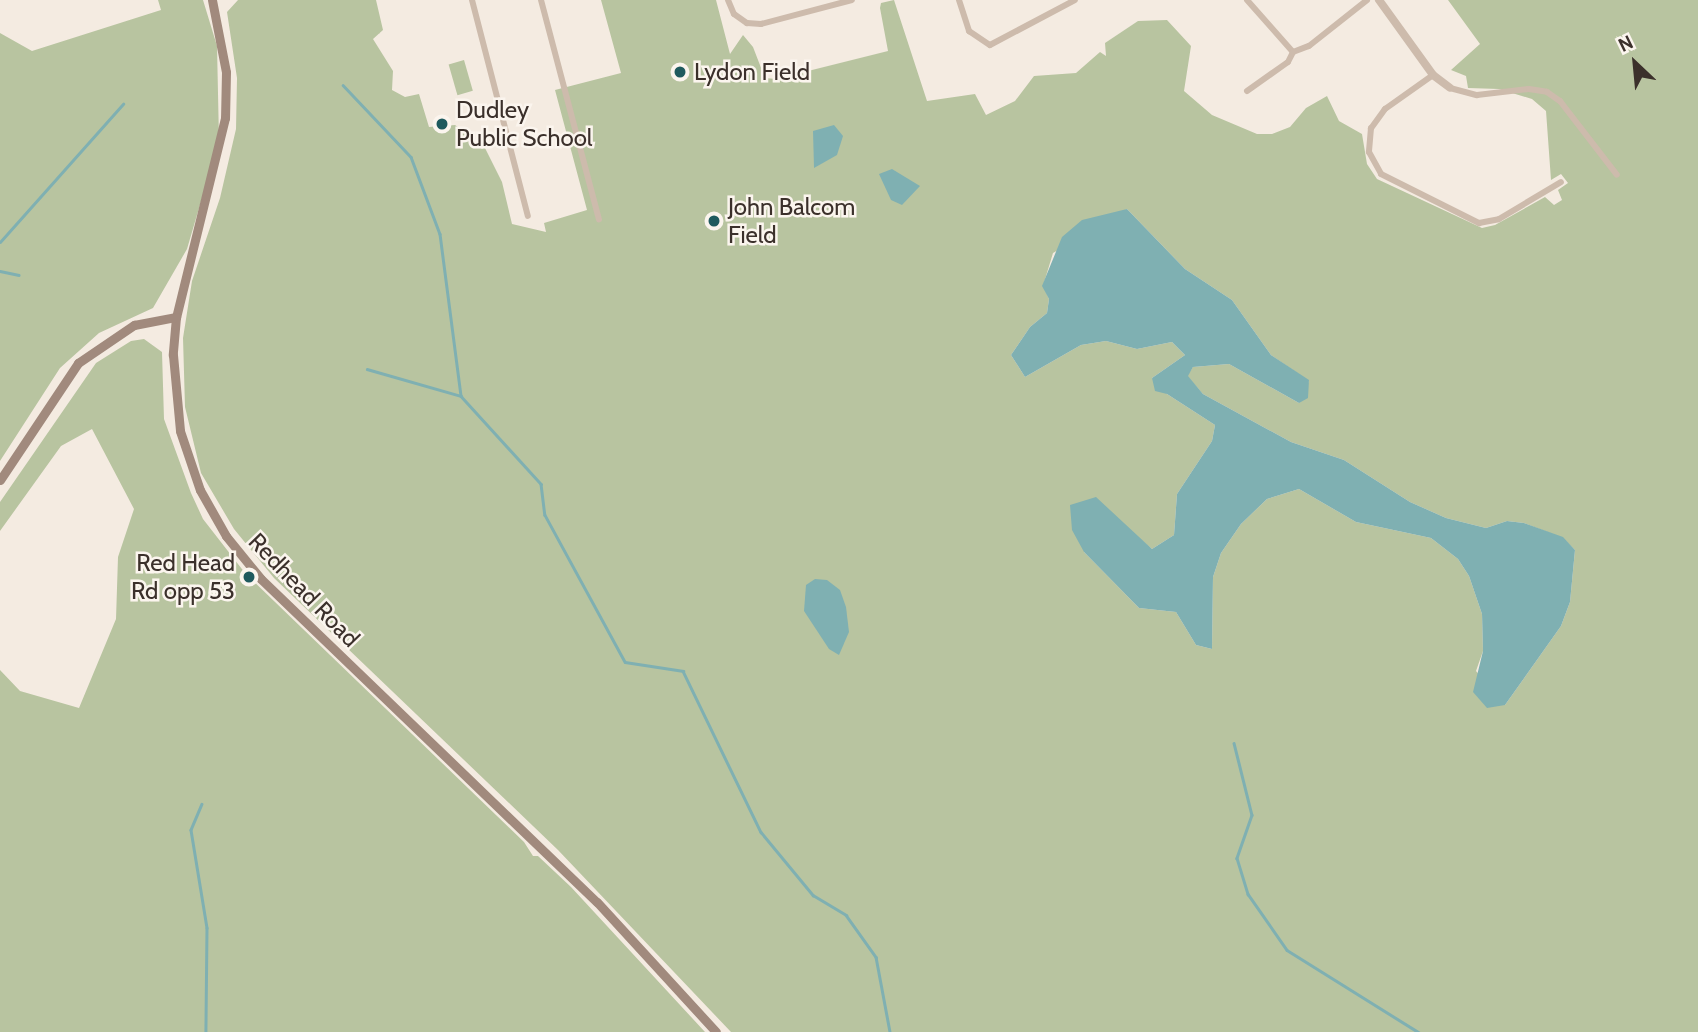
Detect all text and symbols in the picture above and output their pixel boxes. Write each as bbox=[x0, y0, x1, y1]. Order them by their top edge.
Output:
north arrow bbox=[1600, 28, 1670, 98]
text: N bbox=[1614, 30, 1637, 57]
place label: Lydon Field bbox=[694, 58, 810, 86]
marker: Lydon Field bbox=[672, 64, 688, 80]
place label: Dudley Public School bbox=[456, 96, 593, 152]
marker: Dudley Public School bbox=[434, 116, 450, 132]
place label: John Balcom Field bbox=[728, 193, 855, 249]
marker: John Balcom Field bbox=[706, 213, 722, 229]
street label: Redhead Road bbox=[243, 527, 365, 653]
place label: Red Head Rd opp 53 bbox=[131, 549, 235, 605]
marker: Red Head Rd opp 53 bbox=[241, 569, 257, 585]

